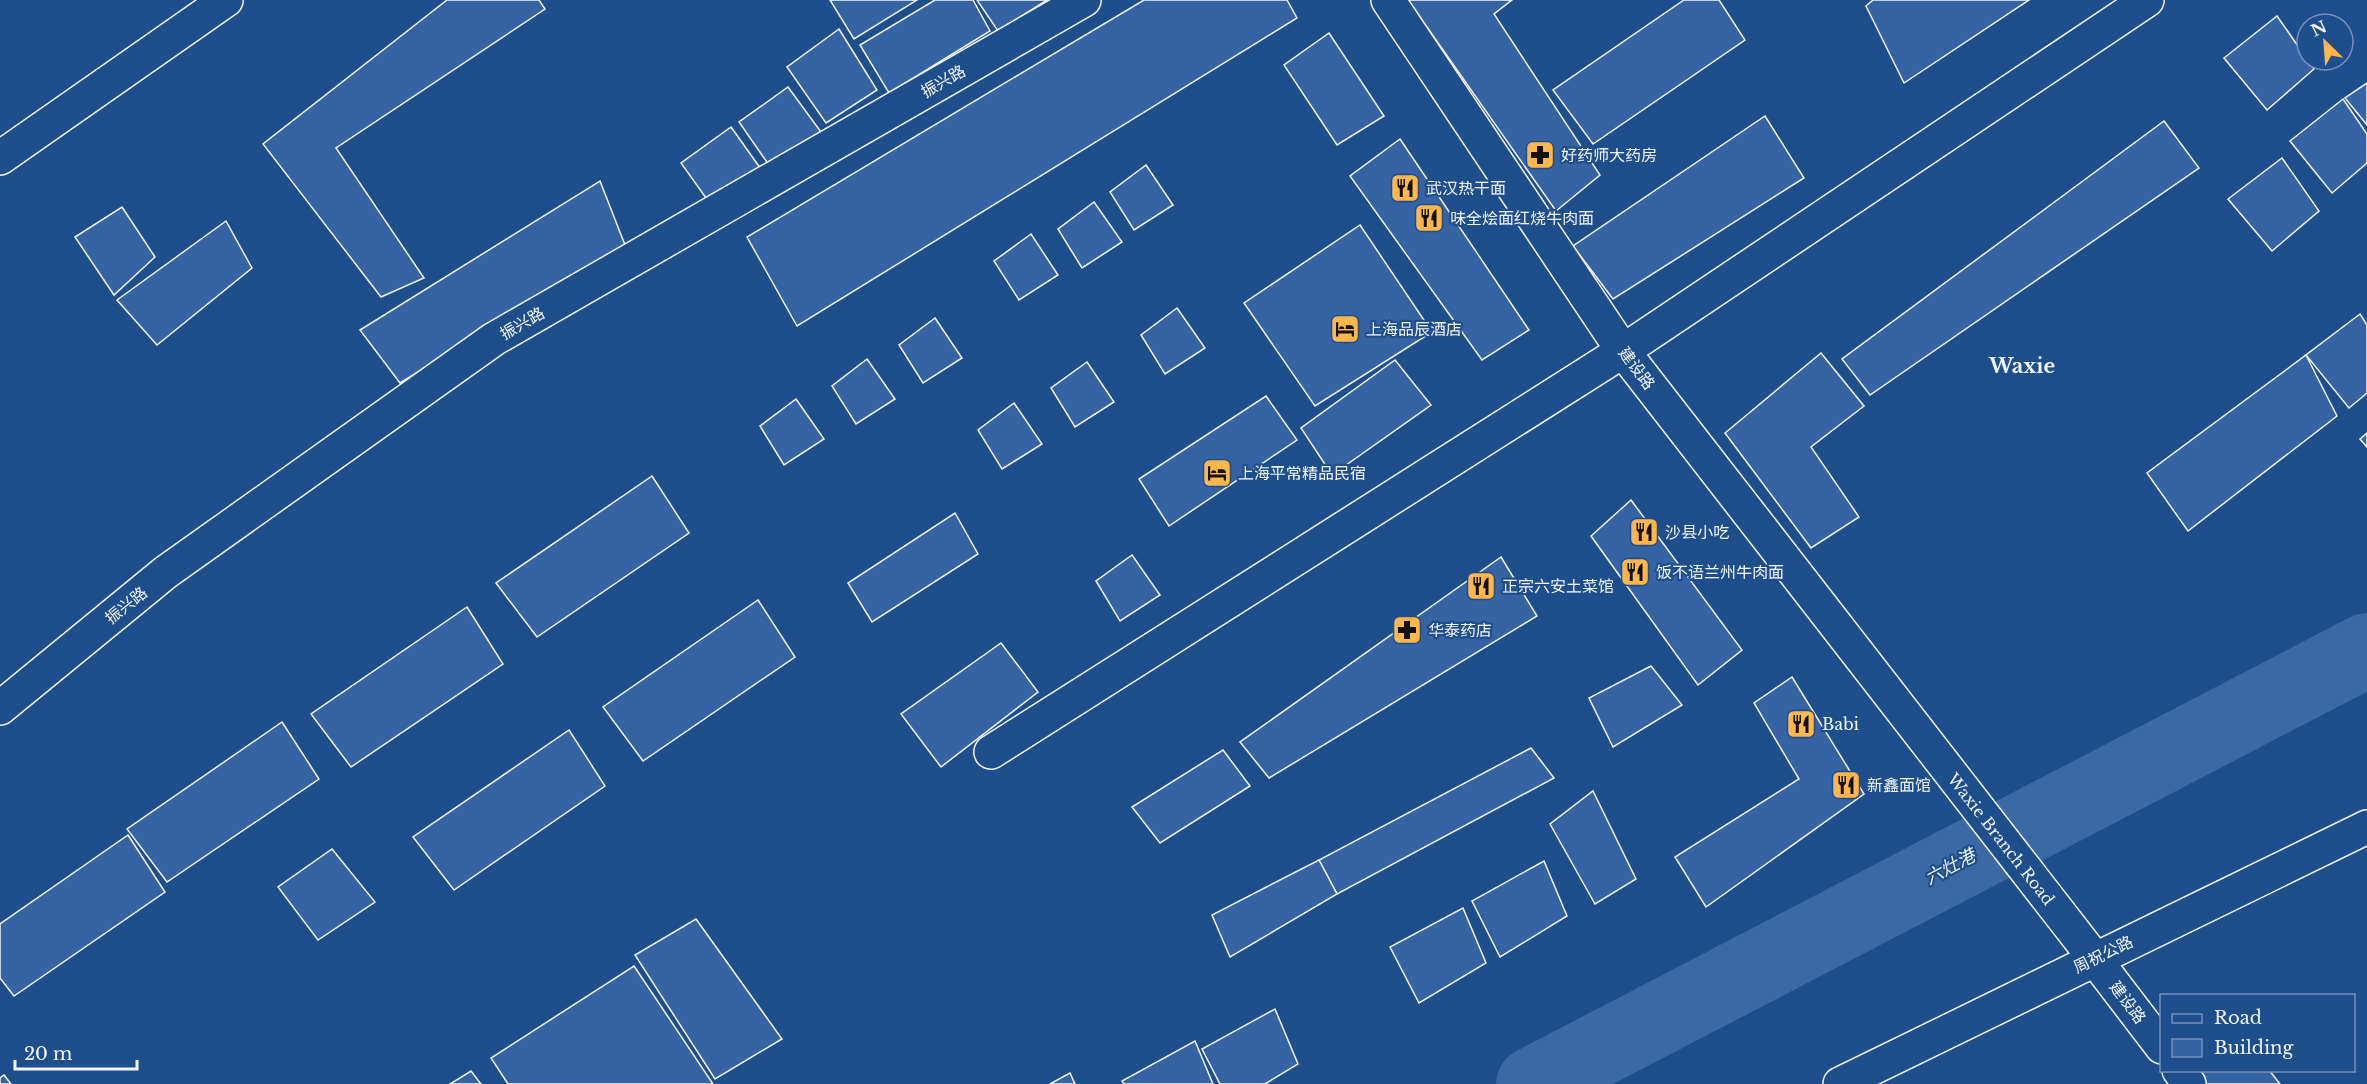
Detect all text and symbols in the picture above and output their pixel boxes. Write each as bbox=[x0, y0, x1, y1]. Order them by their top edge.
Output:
north arrow bbox=[2295, 12, 2355, 72]
text: N bbox=[2308, 16, 2330, 41]
street label: 振兴路 bbox=[917, 60, 969, 102]
pharmacy icon: 好药师大药房 bbox=[1524, 139, 1556, 171]
place label: 好药师大药房 bbox=[1561, 145, 1657, 165]
restaurant icon: 武汉热干面 bbox=[1389, 172, 1421, 204]
place label: 武汉热干面 bbox=[1426, 178, 1506, 198]
restaurant icon: 味全烩面红烧牛肉面 bbox=[1413, 202, 1445, 234]
place label: 味全烩面红烧牛肉面 bbox=[1450, 208, 1594, 228]
street label: 振兴路 bbox=[496, 302, 548, 344]
hotel icon: 上海品辰酒店 bbox=[1329, 313, 1361, 345]
place label: 上海品辰酒店 bbox=[1366, 319, 1462, 339]
street label: 建设路 bbox=[1615, 343, 1659, 393]
district label: Waxie bbox=[1988, 354, 2055, 378]
hotel icon: 上海平常精品民宿 bbox=[1201, 457, 1233, 489]
place label: 上海平常精品民宿 bbox=[1238, 463, 1366, 483]
restaurant icon: 沙县小吃 bbox=[1628, 516, 1660, 548]
place label: 沙县小吃 bbox=[1665, 522, 1729, 542]
restaurant icon: 饭不语兰州牛肉面 bbox=[1619, 556, 1651, 588]
place label: 饭不语兰州牛肉面 bbox=[1656, 562, 1784, 582]
restaurant icon: 正宗六安土菜馆 bbox=[1465, 570, 1497, 602]
place label: 正宗六安土菜馆 bbox=[1502, 576, 1614, 596]
street label: 振兴路 bbox=[101, 582, 151, 628]
pharmacy icon: 华泰药店 bbox=[1391, 614, 1423, 646]
place label: 华泰药店 bbox=[1428, 620, 1492, 640]
restaurant icon: Babi bbox=[1785, 708, 1817, 740]
place label: Babi bbox=[1822, 714, 1860, 734]
street label: Waxie Branch Road bbox=[1943, 768, 2059, 909]
restaurant icon: 新鑫面馆 bbox=[1830, 769, 1862, 801]
place label: 新鑫面馆 bbox=[1867, 775, 1931, 795]
water label: 六灶港 bbox=[1921, 843, 1982, 889]
street label: 周祝公路 bbox=[2070, 931, 2136, 977]
street label: 建设路 bbox=[2106, 977, 2150, 1027]
legend bbox=[2160, 994, 2355, 1072]
text: Road bbox=[2214, 1007, 2262, 1029]
scale bar bbox=[15, 1033, 136, 1071]
text: Building bbox=[2214, 1037, 2293, 1059]
text: 20 m bbox=[24, 1043, 72, 1065]

